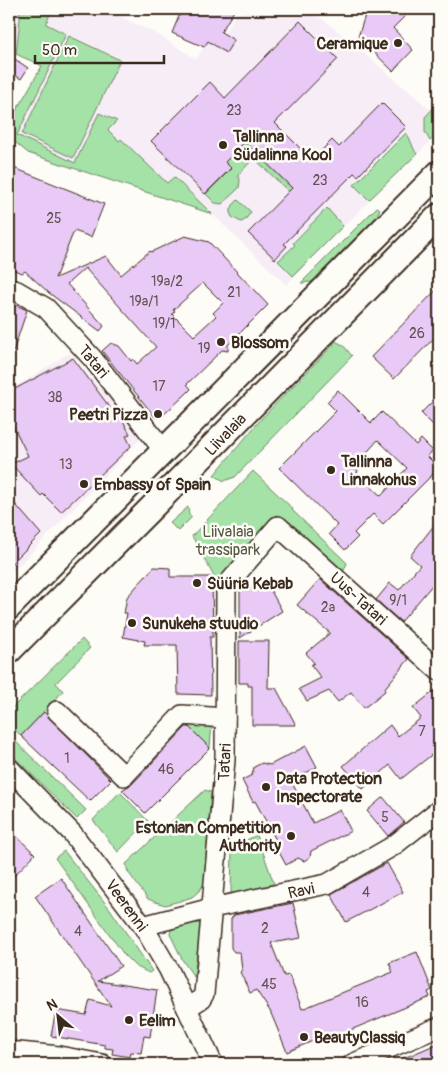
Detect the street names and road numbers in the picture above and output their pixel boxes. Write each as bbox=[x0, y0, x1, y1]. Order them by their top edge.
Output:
street label: Tatari bbox=[74, 341, 113, 382]
street label: Liivalaia bbox=[201, 409, 251, 460]
street label: Uus-Tatari bbox=[326, 568, 391, 630]
street label: Tatari bbox=[214, 743, 236, 781]
street label: Veerenni bbox=[101, 876, 152, 936]
street label: Ravi bbox=[286, 878, 317, 904]

